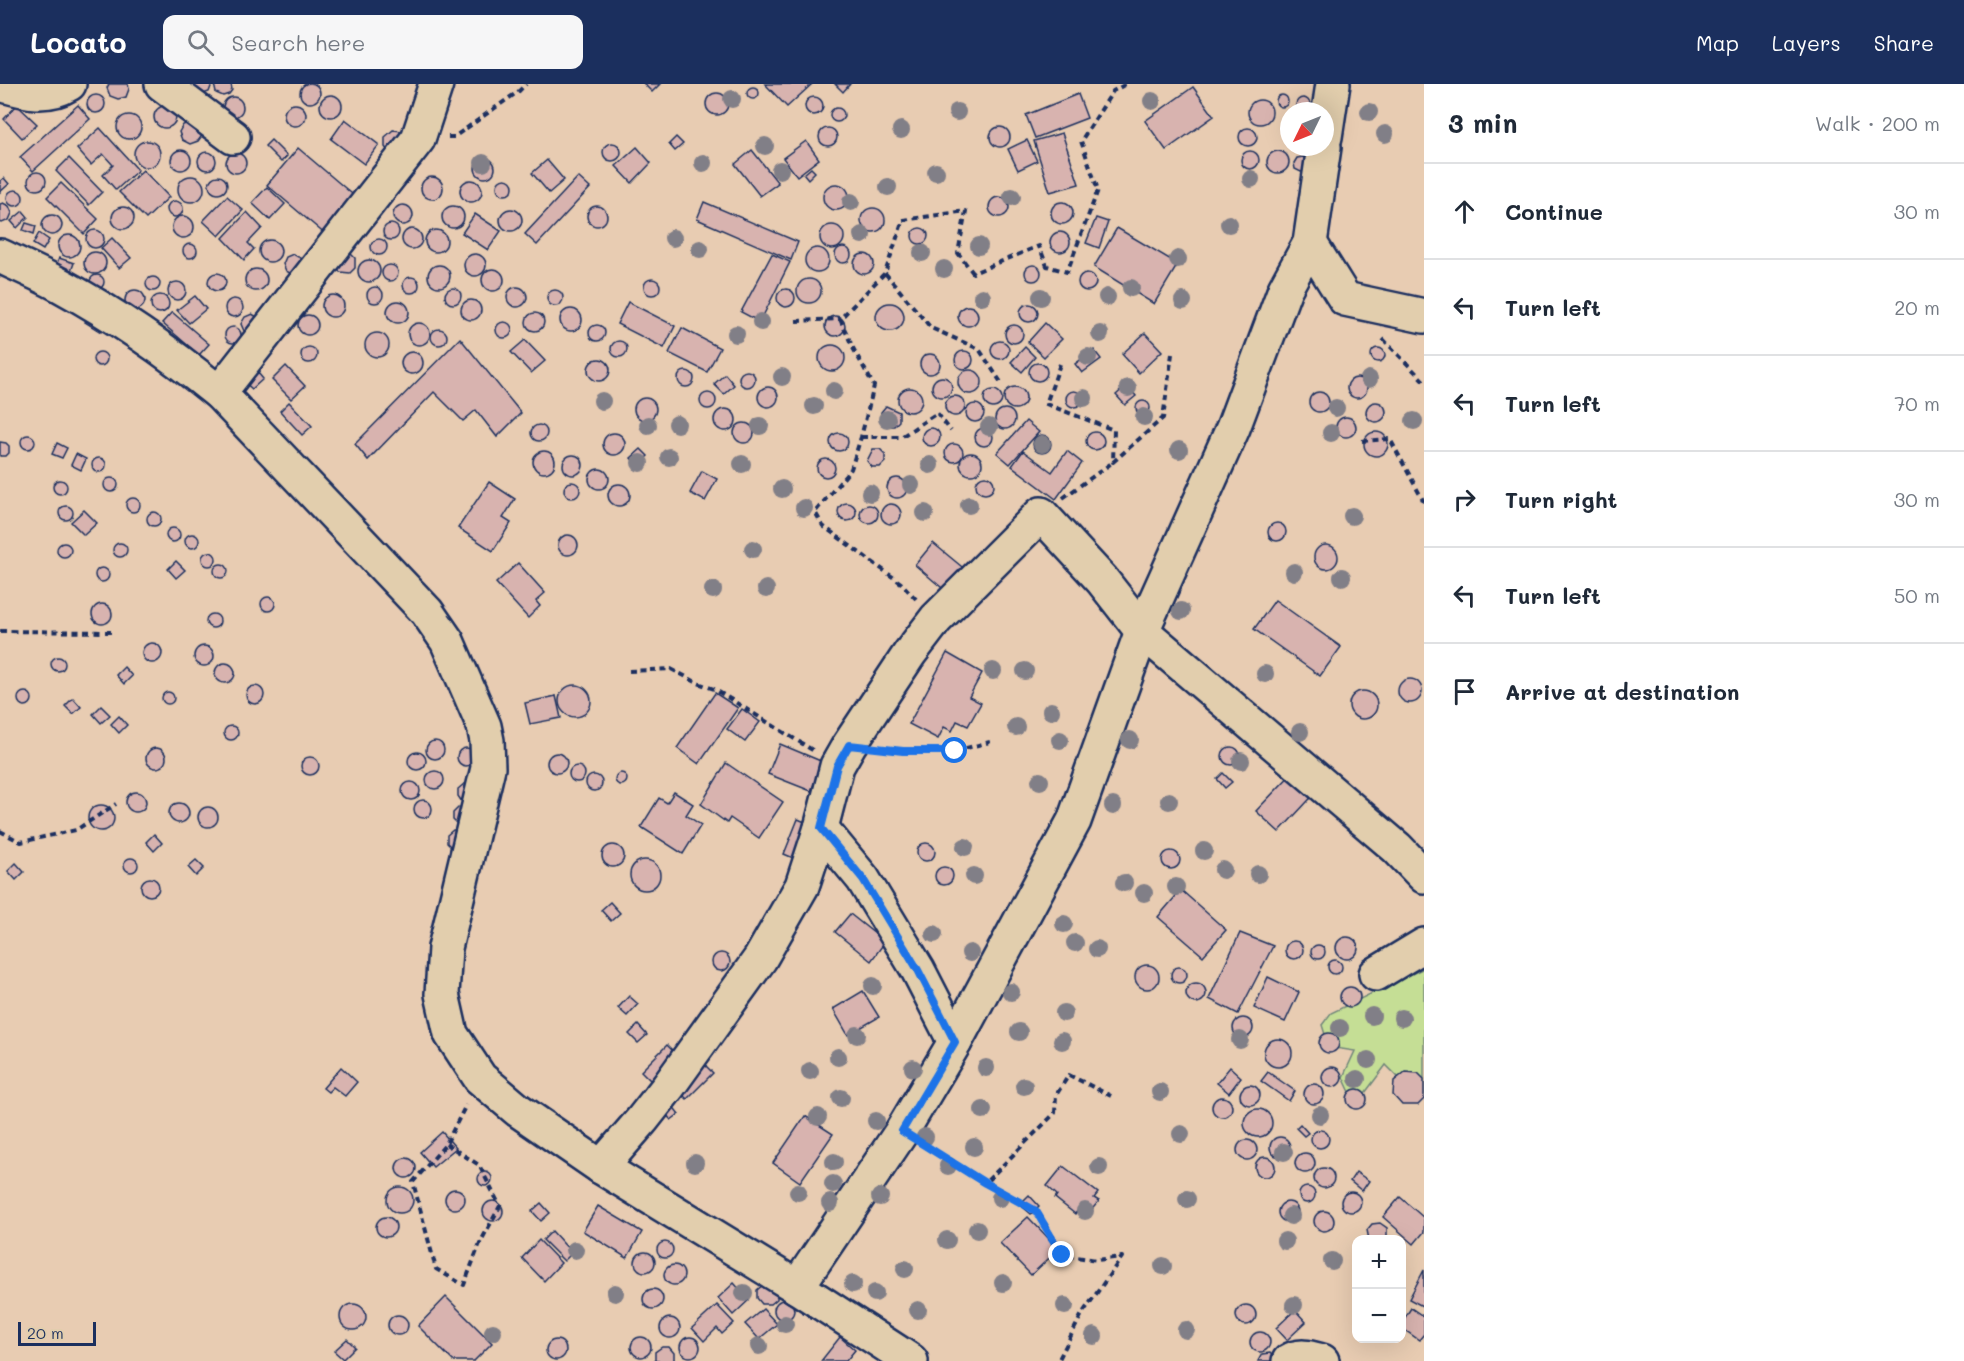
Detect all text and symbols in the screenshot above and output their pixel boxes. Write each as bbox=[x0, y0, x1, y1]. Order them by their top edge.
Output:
search box bbox=[163, 15, 583, 69]
text: Locato bbox=[30, 24, 127, 60]
icon: search bbox=[184, 26, 217, 59]
text: Search here bbox=[232, 28, 365, 57]
text: Map bbox=[1696, 29, 1739, 56]
text: Layers bbox=[1772, 29, 1841, 56]
text: Share bbox=[1874, 29, 1934, 56]
north arrow bbox=[1280, 102, 1334, 156]
text: 3 min bbox=[1448, 106, 1517, 140]
text: Walk · 200 m bbox=[1815, 110, 1940, 136]
icon: ahead bbox=[1448, 195, 1481, 228]
text: Continue bbox=[1505, 197, 1603, 226]
text: 30 m bbox=[1894, 198, 1940, 224]
icon: left bbox=[1448, 291, 1481, 324]
text: Turn left bbox=[1505, 293, 1601, 322]
text: 20 m bbox=[1894, 294, 1940, 320]
icon: left bbox=[1448, 387, 1481, 420]
text: Turn left bbox=[1505, 389, 1601, 418]
text: 70 m bbox=[1894, 390, 1940, 416]
icon: right bbox=[1448, 483, 1481, 516]
text: Turn right bbox=[1505, 485, 1617, 514]
text: 30 m bbox=[1894, 486, 1940, 512]
icon: left bbox=[1448, 579, 1481, 612]
text: Turn left bbox=[1505, 581, 1601, 610]
text: 50 m bbox=[1894, 582, 1940, 608]
icon: arrive bbox=[1448, 675, 1481, 708]
text: Arrive at destination bbox=[1505, 677, 1740, 706]
route start bbox=[941, 737, 967, 763]
map controls bbox=[1352, 1235, 1406, 1343]
button: + bbox=[1352, 1235, 1406, 1289]
route end bbox=[1048, 1241, 1074, 1267]
button: − bbox=[1352, 1289, 1406, 1343]
scale bar bbox=[18, 1319, 96, 1346]
text: 20 m bbox=[27, 1322, 64, 1343]

